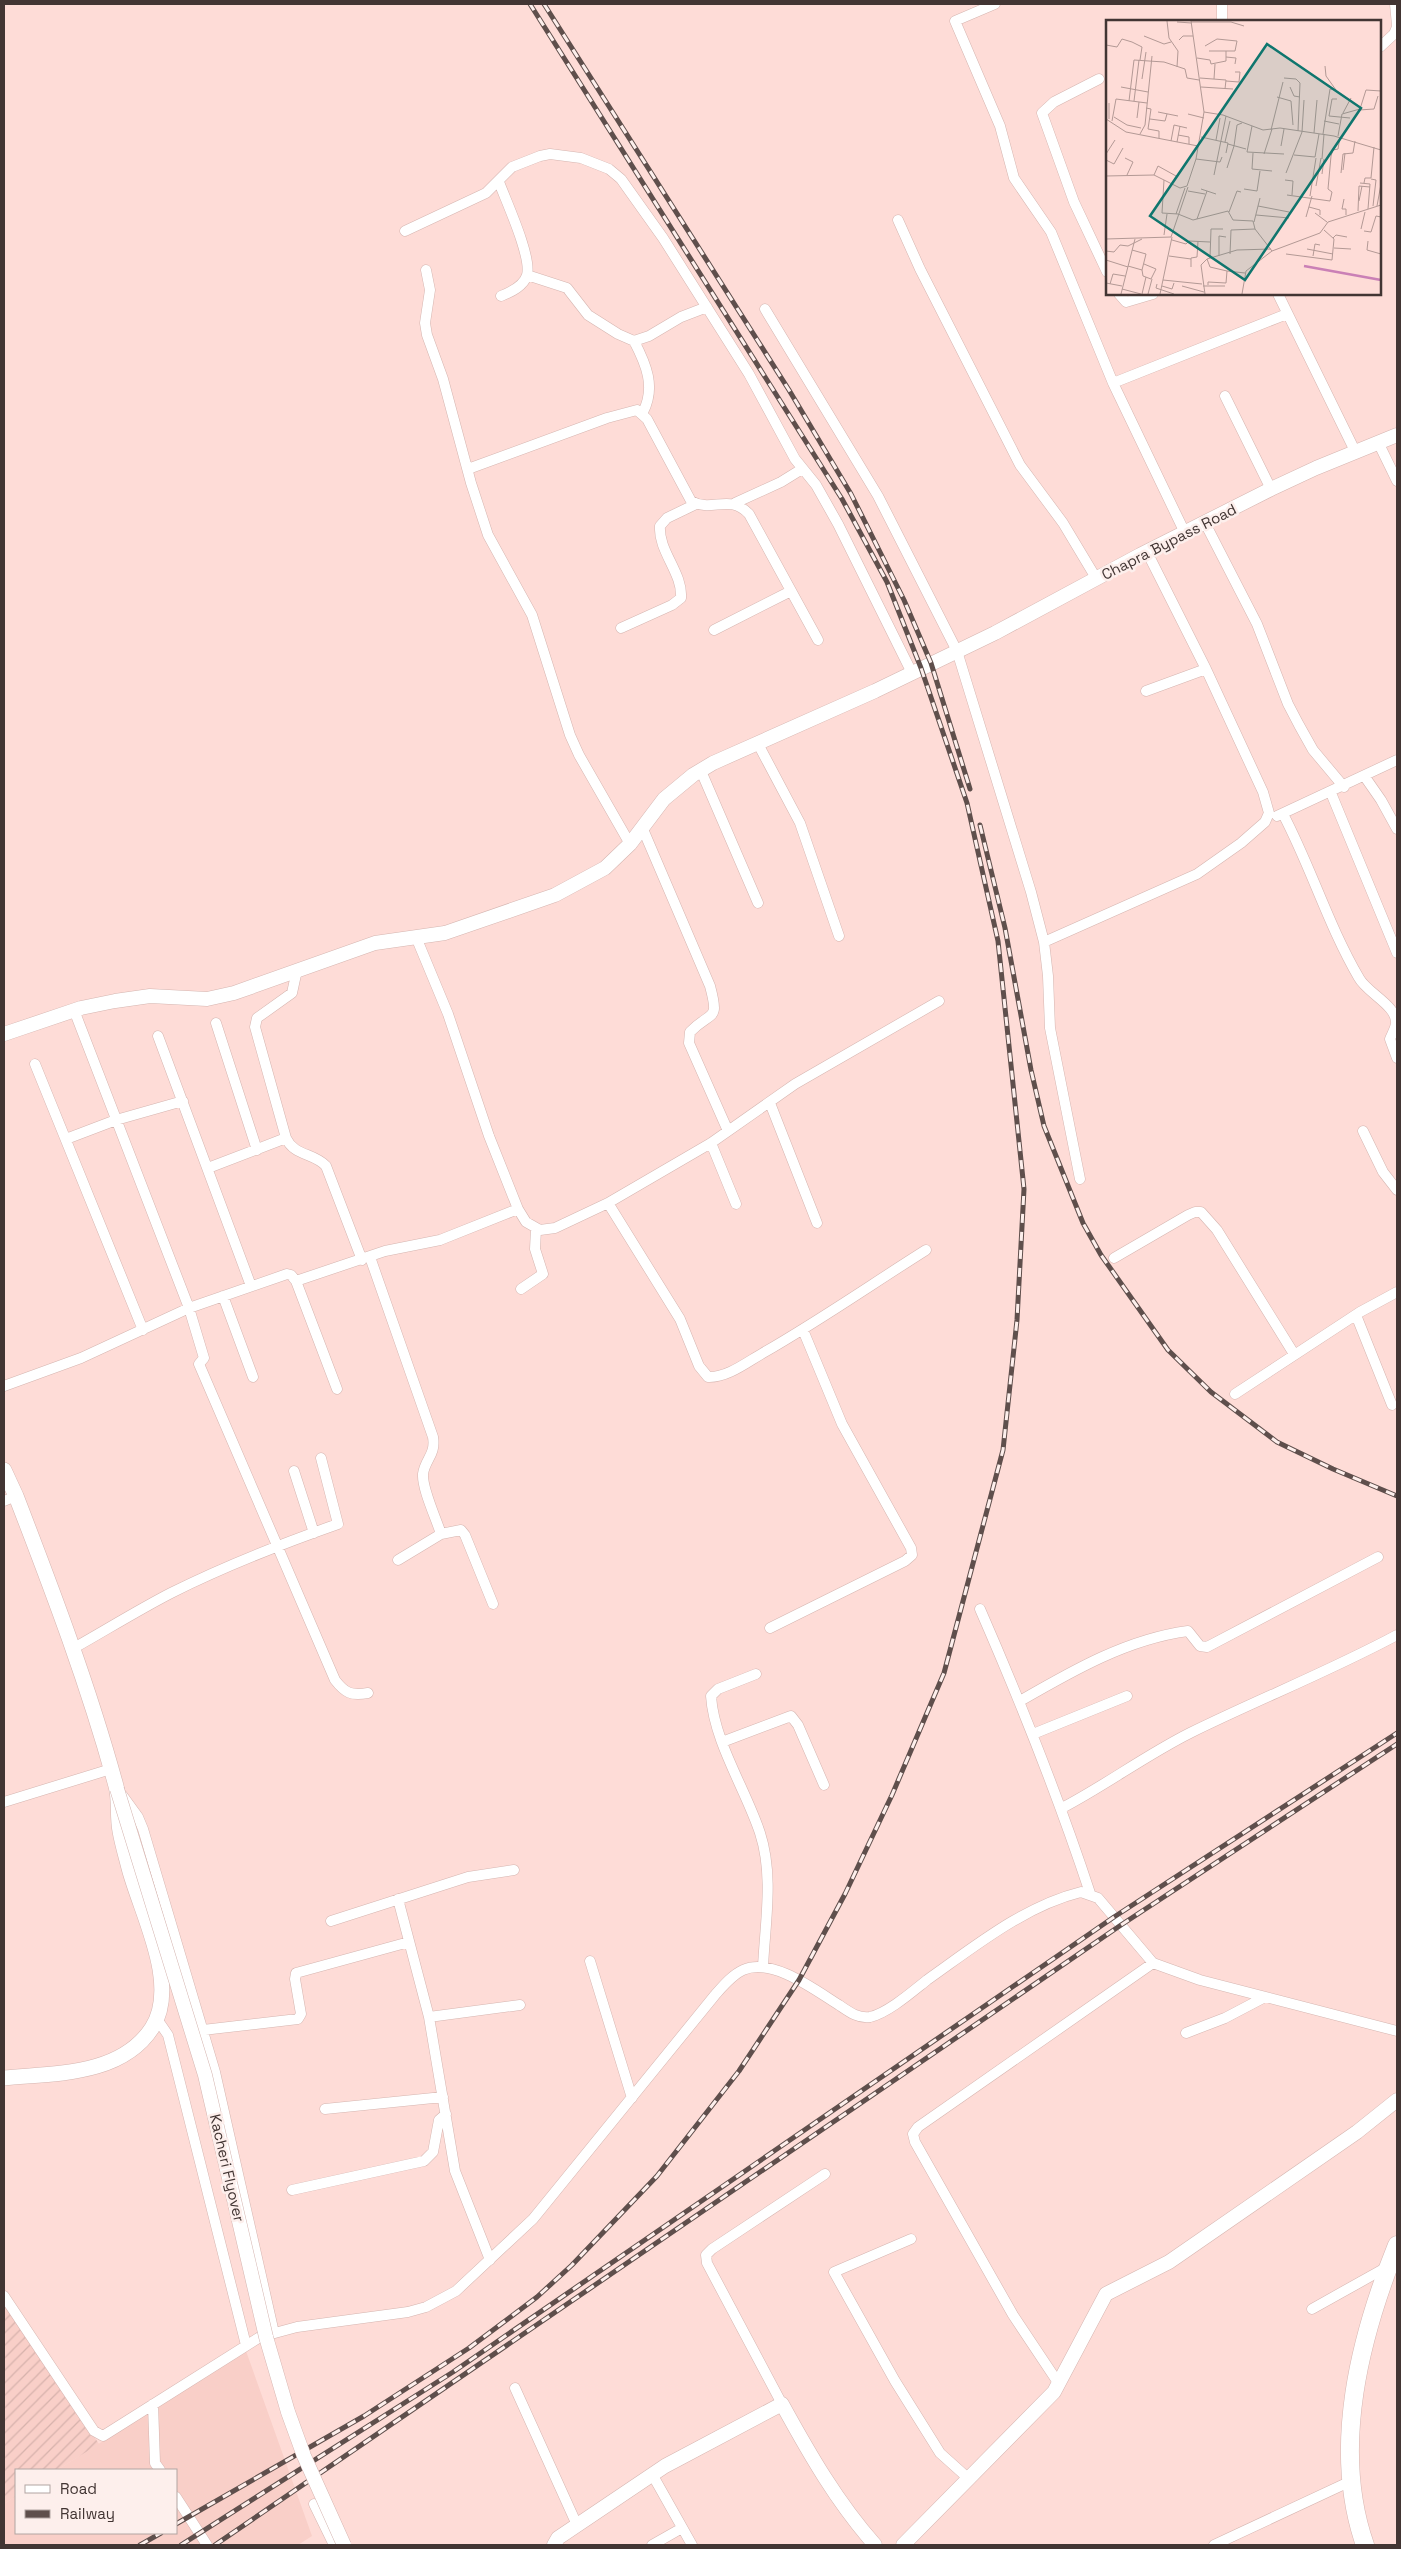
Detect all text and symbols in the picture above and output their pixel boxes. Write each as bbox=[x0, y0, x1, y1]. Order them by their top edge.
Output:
inset map bbox=[1106, 20, 1381, 295]
street label: Chapra Bypass Road bbox=[1098, 499, 1239, 584]
street label: Kacheri Flyover bbox=[206, 2112, 249, 2224]
legend bbox=[15, 2469, 178, 2534]
text: Road bbox=[60, 2479, 97, 2498]
text: Railway bbox=[60, 2504, 115, 2523]

